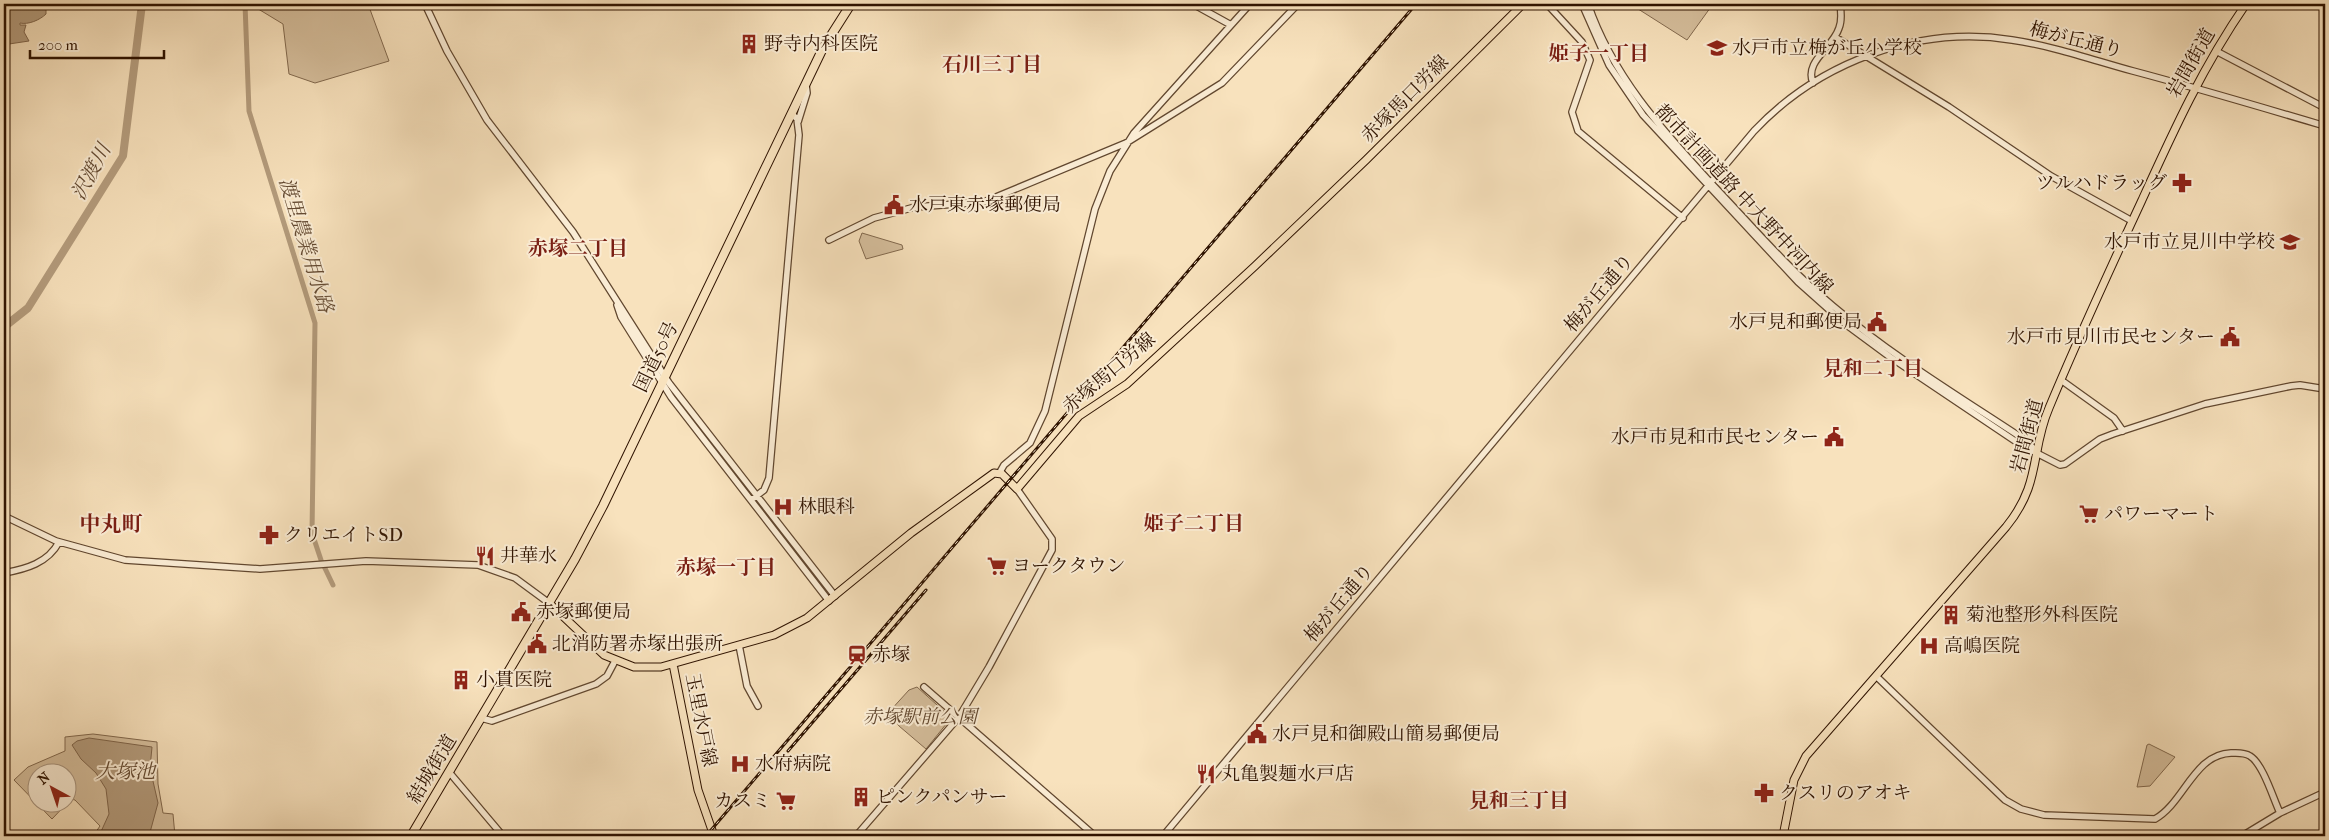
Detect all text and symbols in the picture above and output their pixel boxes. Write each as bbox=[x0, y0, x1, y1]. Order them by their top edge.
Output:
street label: 梅が丘通り bbox=[2027, 18, 2125, 62]
street label: 岩間街道 bbox=[2162, 25, 2220, 101]
scale bar bbox=[30, 28, 164, 60]
building icon: 野寺内科医院 bbox=[738, 33, 760, 55]
place label: 野寺内科医院 bbox=[764, 33, 878, 55]
text: 200 m bbox=[38, 36, 78, 54]
school or university icon: 水戸市立梅が丘小学校 bbox=[1706, 37, 1728, 59]
place label: 水戸市立梅が丘小学校 bbox=[1732, 37, 1922, 59]
district label: 姫子一丁目 bbox=[1549, 42, 1649, 65]
street label: 赤塚馬口労線 bbox=[1357, 51, 1453, 147]
district label: 石川三丁目 bbox=[942, 53, 1042, 76]
street label: 都市計画道路 中大野中河内線 bbox=[1650, 100, 1838, 298]
water label: 沢渡川 bbox=[67, 138, 116, 204]
place label: ツルハドラッグ bbox=[2036, 172, 2167, 194]
pharmacy icon: ツルハドラッグ bbox=[2171, 172, 2193, 194]
water label: 渡里農業用水路 bbox=[275, 175, 338, 317]
public building icon: 水戸東赤塚郵便局 bbox=[883, 194, 905, 216]
place label: 水戸東赤塚郵便局 bbox=[909, 194, 1061, 216]
place label: 水戸市立見川中学校 bbox=[2104, 231, 2275, 253]
school or university icon: 水戸市立見川中学校 bbox=[2279, 231, 2301, 253]
district label: 赤塚二丁目 bbox=[528, 237, 628, 260]
street label: 梅が丘通り bbox=[1560, 250, 1638, 336]
place label: 水戸見和郵便局 bbox=[1729, 311, 1862, 333]
public building icon: 水戸見和郵便局 bbox=[1866, 311, 1888, 333]
street label: 国道50号 bbox=[630, 318, 682, 396]
place label: 水戸市見川市民センター bbox=[2007, 326, 2215, 348]
public building icon: 水戸市見川市民センター bbox=[2219, 326, 2241, 348]
street label: 赤塚馬口労線 bbox=[1058, 328, 1160, 418]
district label: 見和二丁目 bbox=[1823, 357, 1923, 380]
street label: 岩間街道 bbox=[2007, 396, 2047, 476]
place label: 水戸市見和市民センター bbox=[1611, 426, 1819, 448]
public building icon: 水戸市見和市民センター bbox=[1823, 426, 1845, 448]
hospital icon: 林眼科 bbox=[772, 496, 794, 518]
place label: 林眼科 bbox=[798, 496, 855, 518]
supermarket icon: パワーマート bbox=[2078, 503, 2100, 525]
place label: パワーマート bbox=[2104, 503, 2218, 525]
district label: 中丸町 bbox=[80, 512, 143, 536]
district label: 姫子二丁目 bbox=[1144, 512, 1244, 535]
pharmacy icon: クリエイトSD bbox=[258, 524, 280, 546]
place label: クリエイトSD bbox=[284, 524, 403, 546]
restaurant icon: 井華水 bbox=[474, 545, 496, 567]
place label: 井華水 bbox=[500, 545, 557, 567]
supermarket icon: ヨークタウン bbox=[986, 555, 1008, 577]
place label: ヨークタウン bbox=[1012, 555, 1126, 577]
district label: 赤塚一丁目 bbox=[676, 556, 776, 579]
street label: 梅が丘通り bbox=[1300, 560, 1378, 646]
public building icon: 赤塚郵便局 bbox=[510, 601, 532, 623]
place label: 赤塚郵便局 bbox=[536, 601, 631, 623]
building icon: 菊池整形外科医院 bbox=[1940, 604, 1962, 626]
place label: 菊池整形外科医院 bbox=[1966, 604, 2118, 626]
public building icon: 北消防署赤塚出張所 bbox=[526, 633, 548, 655]
place label: 北消防署赤塚出張所 bbox=[552, 633, 723, 655]
hospital icon: 高嶋医院 bbox=[1918, 635, 1940, 657]
place label: 高嶋医院 bbox=[1944, 635, 2020, 657]
station icon: 赤塚 bbox=[846, 644, 868, 666]
place label: 赤塚 bbox=[872, 644, 910, 666]
building icon: 小貫医院 bbox=[450, 669, 472, 691]
place label: 小貫医院 bbox=[476, 669, 552, 691]
street label: 玉里水戸線 bbox=[681, 671, 721, 769]
park label: 赤塚駅前公園 bbox=[863, 706, 980, 728]
public building icon: 水戸見和御殿山簡易郵便局 bbox=[1246, 723, 1268, 745]
place label: 水戸見和御殿山簡易郵便局 bbox=[1272, 723, 1500, 745]
street label: 結城街道 bbox=[403, 731, 461, 807]
hospital icon: 水府病院 bbox=[729, 753, 751, 775]
place label: 水府病院 bbox=[755, 753, 831, 775]
water label: 大塚池 bbox=[95, 760, 157, 783]
north arrow bbox=[28, 762, 78, 812]
restaurant icon: 丸亀製麺水戸店 bbox=[1195, 763, 1217, 785]
place label: 丸亀製麺水戸店 bbox=[1221, 763, 1354, 785]
text: N bbox=[34, 768, 54, 788]
pharmacy icon: クスリのアオキ bbox=[1753, 782, 1775, 804]
place label: クスリのアオキ bbox=[1779, 782, 1912, 804]
building icon: ピンクパンサー bbox=[850, 786, 872, 808]
place label: ピンクパンサー bbox=[876, 786, 1007, 808]
district label: 見和三丁目 bbox=[1469, 789, 1569, 812]
place label: カスミ bbox=[714, 790, 771, 812]
supermarket icon: カスミ bbox=[775, 790, 797, 812]

